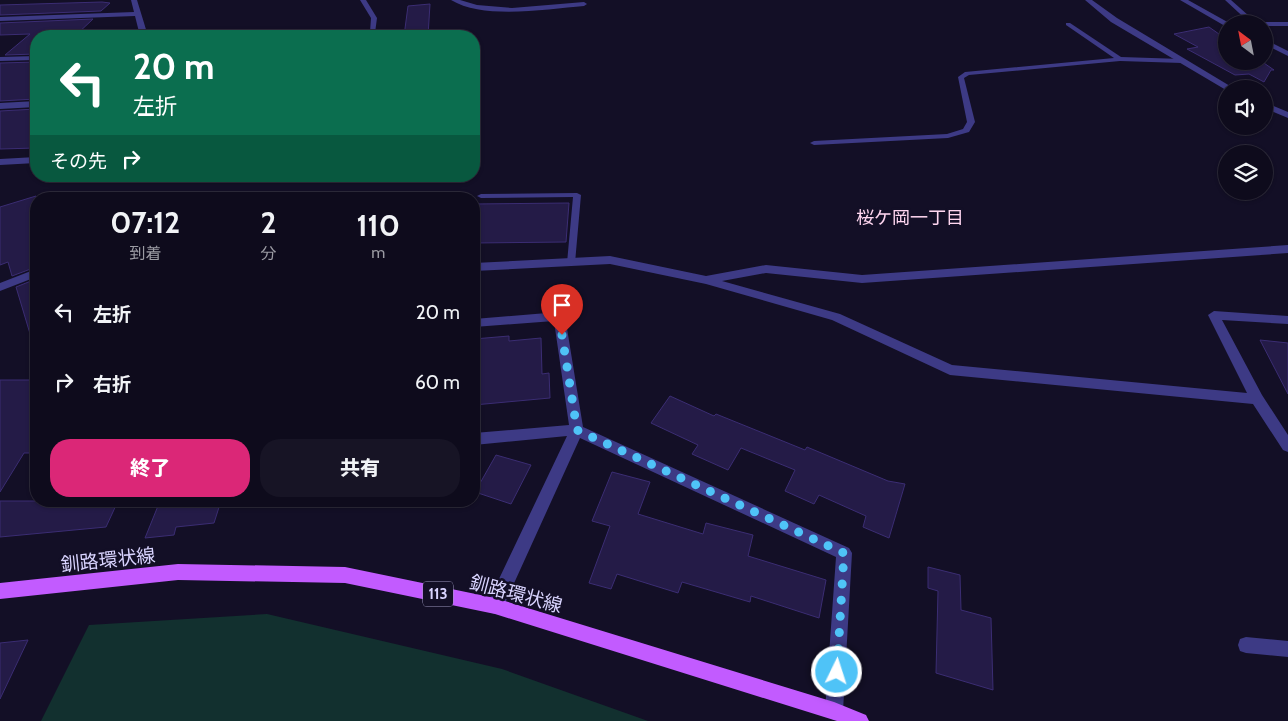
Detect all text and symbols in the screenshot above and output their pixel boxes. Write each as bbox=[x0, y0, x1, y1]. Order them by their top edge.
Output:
north arrow bbox=[1218, 15, 1272, 70]
map controls bbox=[1218, 15, 1273, 200]
text: 20 m bbox=[133, 45, 215, 88]
icon: left bbox=[50, 50, 115, 115]
button: sound bbox=[1218, 80, 1273, 135]
text: 左折 bbox=[133, 93, 177, 120]
icon: right bbox=[117, 145, 145, 173]
button: layers bbox=[1218, 145, 1273, 200]
text: その先 bbox=[50, 150, 107, 173]
text: 07:12 bbox=[110, 204, 180, 241]
text: 2 bbox=[260, 204, 276, 241]
text: 110 bbox=[357, 207, 400, 244]
district label: 桜ケ岡一丁目 bbox=[856, 207, 964, 229]
text: m bbox=[371, 243, 385, 262]
text: 到着 bbox=[129, 244, 161, 263]
text: 分 bbox=[260, 244, 276, 263]
pin bbox=[541, 284, 583, 335]
icon: arrive bbox=[548, 291, 576, 319]
icon: left bbox=[50, 298, 78, 326]
text: 20 m bbox=[416, 301, 460, 324]
text: 左折 bbox=[93, 303, 131, 326]
icon: right bbox=[50, 368, 78, 396]
text: 60 m bbox=[415, 371, 460, 394]
text: 右折 bbox=[93, 373, 131, 396]
button: 終了 bbox=[50, 439, 250, 497]
button: 共有 bbox=[260, 439, 460, 497]
street label: 釧路環状線 bbox=[60, 544, 156, 576]
street label: 釧路環状線 bbox=[467, 571, 565, 617]
road number: 113 bbox=[423, 582, 453, 606]
position arrow bbox=[810, 645, 862, 697]

